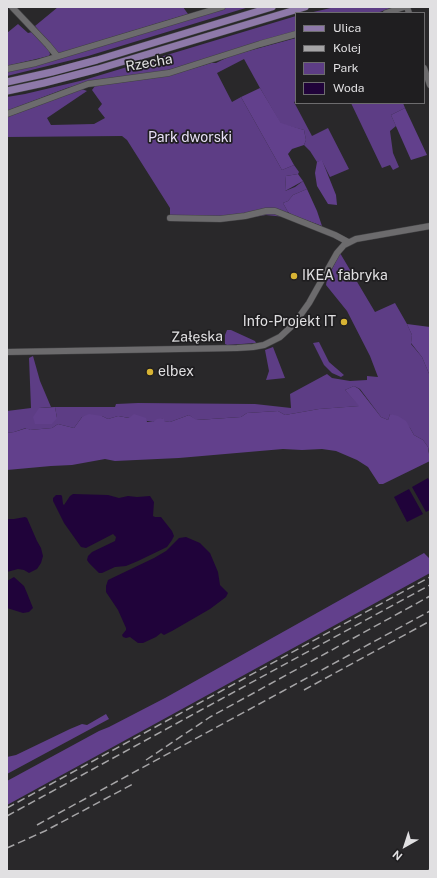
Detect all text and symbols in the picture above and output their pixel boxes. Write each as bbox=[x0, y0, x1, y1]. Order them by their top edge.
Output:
legend bbox=[295, 12, 425, 104]
text: Ulica bbox=[333, 21, 361, 35]
text: Kolej bbox=[333, 41, 361, 55]
street label: Rzecha bbox=[124, 51, 174, 75]
text: Park bbox=[333, 61, 359, 75]
text: Woda bbox=[333, 81, 364, 95]
park label: Park dworski bbox=[148, 130, 232, 146]
place label: IKEA fabryka bbox=[302, 268, 388, 284]
marker: IKEA fabryka bbox=[289, 271, 299, 281]
place label: Info-Projekt IT bbox=[243, 314, 336, 330]
marker: Info-Projekt IT bbox=[339, 317, 349, 327]
street label: Załęska bbox=[171, 328, 223, 346]
place label: elbex bbox=[158, 364, 194, 380]
marker: elbex bbox=[145, 367, 155, 377]
north arrow bbox=[385, 826, 425, 866]
text: N bbox=[390, 848, 405, 863]

